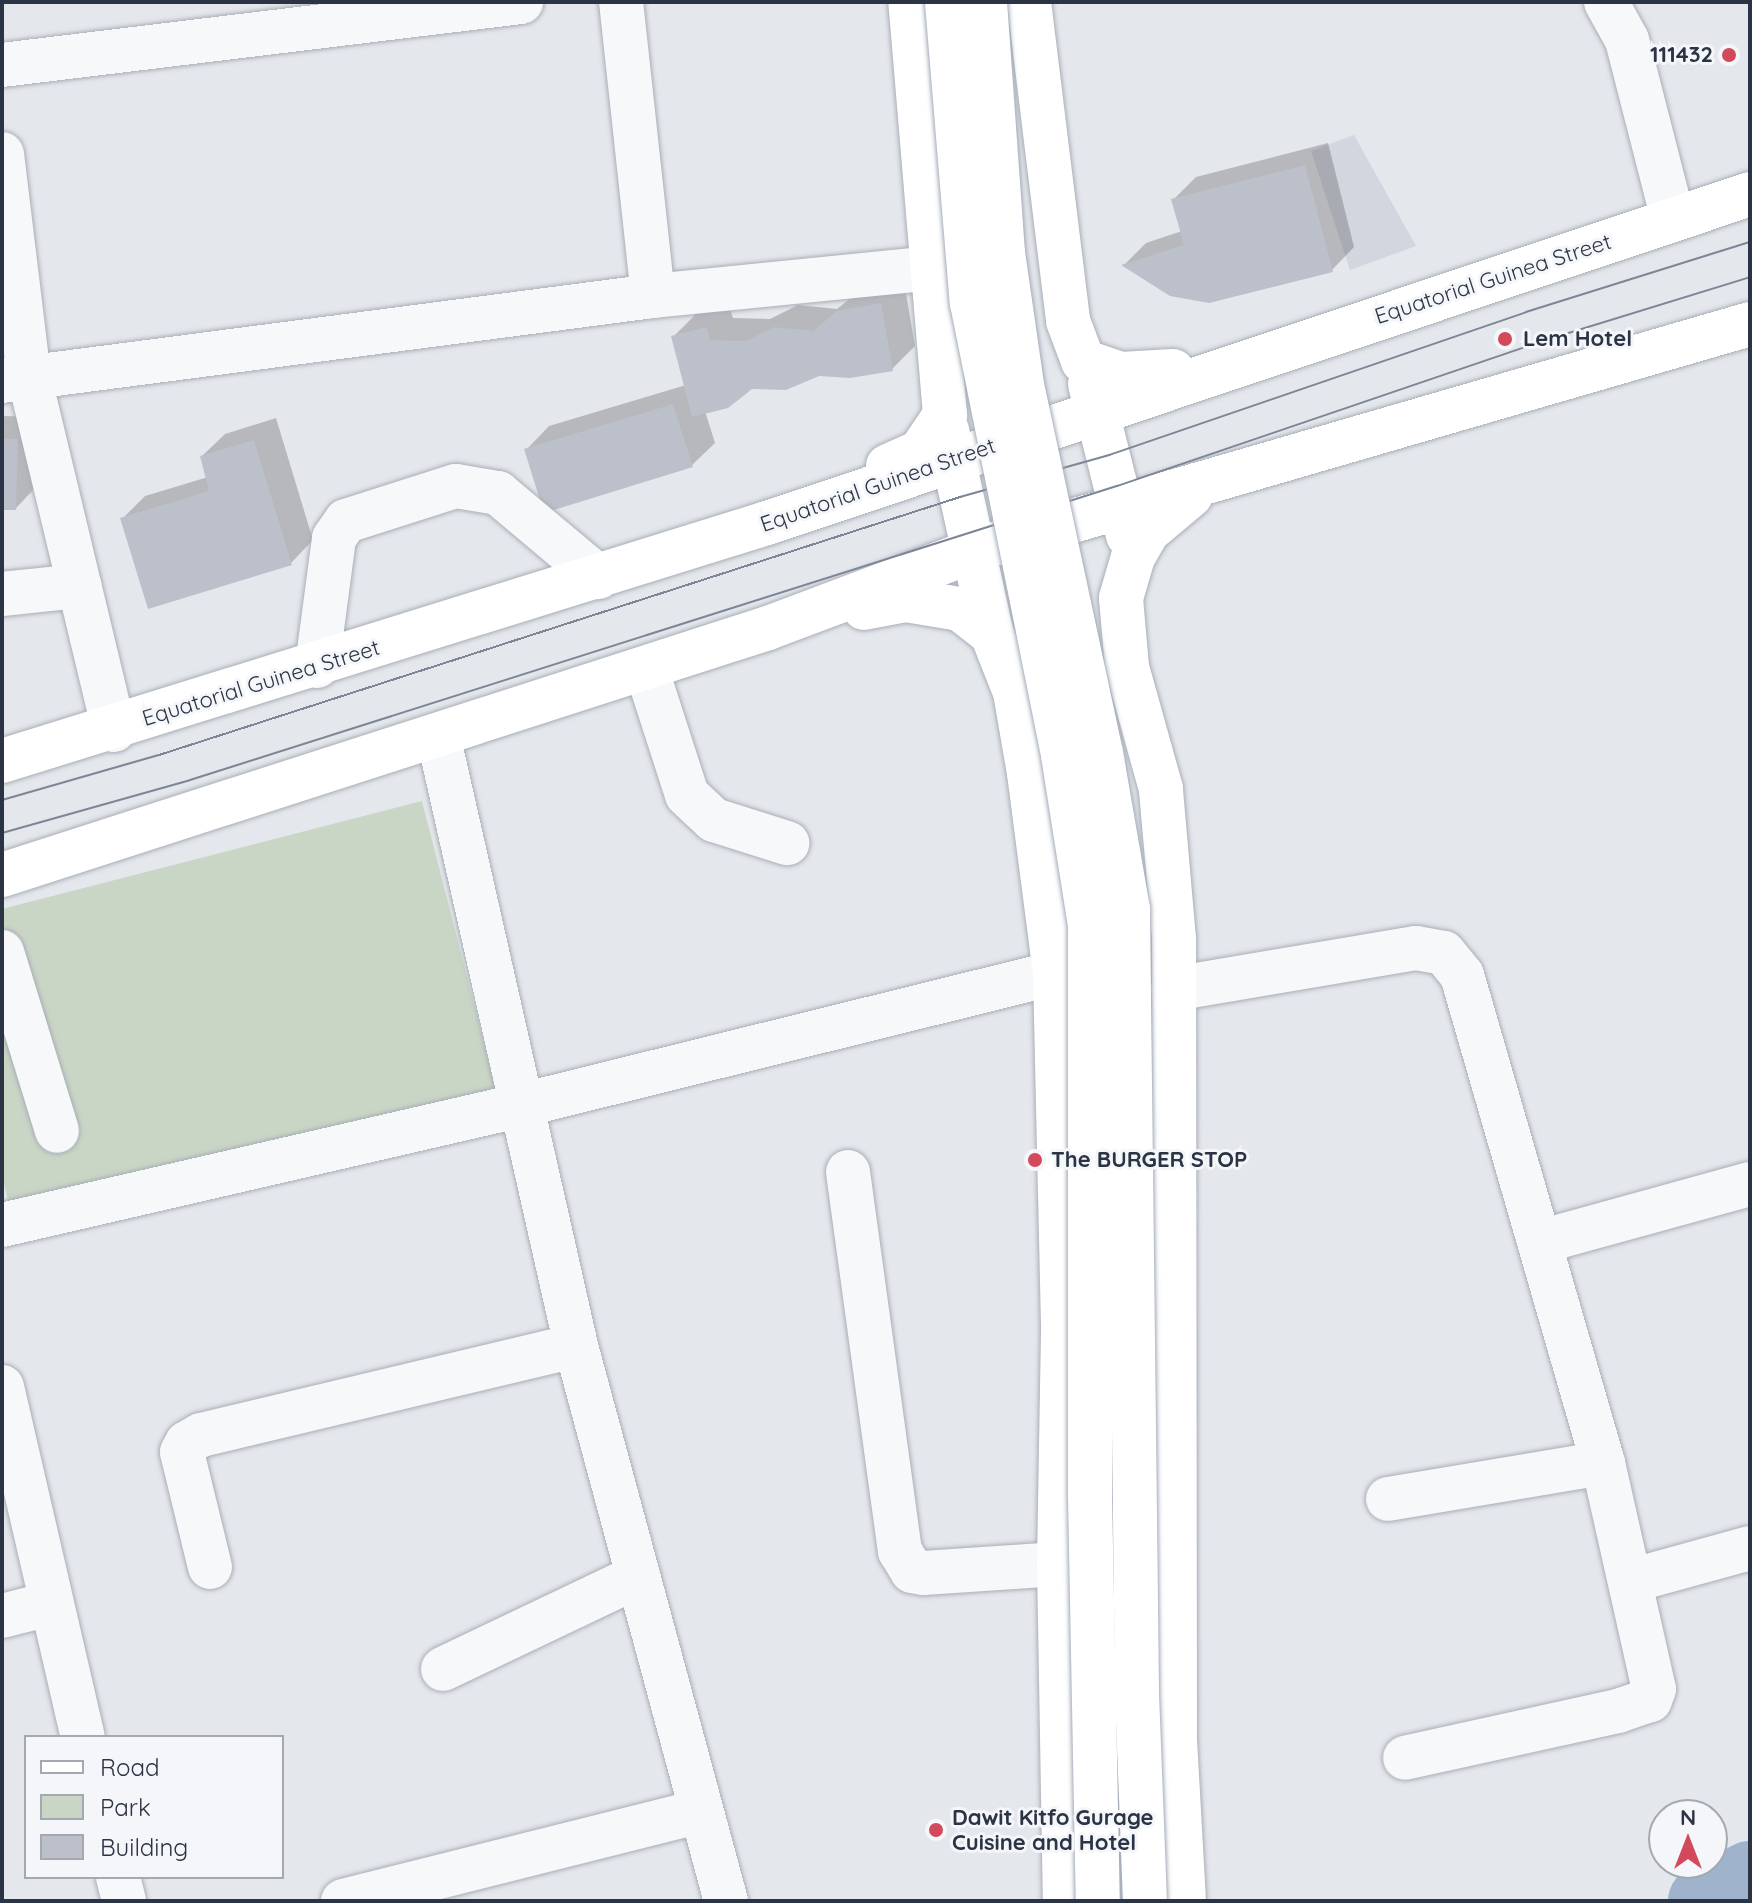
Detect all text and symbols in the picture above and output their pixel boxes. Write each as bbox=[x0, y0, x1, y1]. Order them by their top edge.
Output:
place label: 111432 bbox=[1650, 42, 1713, 68]
marker: 111432 bbox=[1720, 46, 1738, 64]
street label: Equatorial Guinea Street bbox=[1371, 228, 1615, 330]
place label: Lem Hotel bbox=[1523, 326, 1632, 352]
marker: Lem Hotel bbox=[1494, 328, 1516, 350]
street label: Equatorial Guinea Street bbox=[757, 432, 999, 538]
street label: Equatorial Guinea Street bbox=[139, 634, 383, 732]
place label: The BURGER STOP bbox=[1051, 1147, 1247, 1173]
marker: The BURGER STOP bbox=[1026, 1151, 1044, 1169]
legend bbox=[24, 1735, 284, 1879]
text: Road bbox=[100, 1752, 160, 1782]
text: Park bbox=[100, 1792, 151, 1822]
north arrow bbox=[1648, 1799, 1728, 1879]
text: N bbox=[1680, 1803, 1696, 1831]
place label: Dawit Kitfo Gurage Cuisine and Hotel bbox=[952, 1804, 1153, 1856]
marker: Dawit Kitfo Gurage Cuisine and Hotel bbox=[927, 1821, 945, 1839]
text: Building bbox=[100, 1832, 188, 1862]

